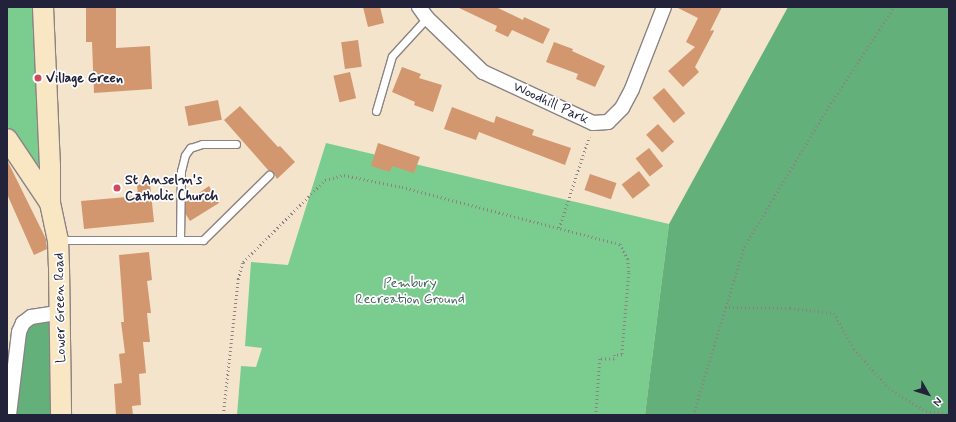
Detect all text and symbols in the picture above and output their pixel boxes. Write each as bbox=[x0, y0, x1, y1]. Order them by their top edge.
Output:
place label: Village Green bbox=[46, 70, 126, 86]
marker: Village Green bbox=[33, 73, 43, 83]
street label: Woodhill Park bbox=[512, 79, 590, 127]
place label: St Anselm's Catholic Church bbox=[125, 172, 222, 204]
marker: St Anselm's Catholic Church bbox=[112, 183, 122, 193]
street label: Lower Green Road bbox=[51, 253, 69, 363]
park label: Pembury Recreation Ground bbox=[355, 275, 465, 308]
north arrow bbox=[908, 374, 948, 414]
text: N bbox=[930, 394, 945, 409]

